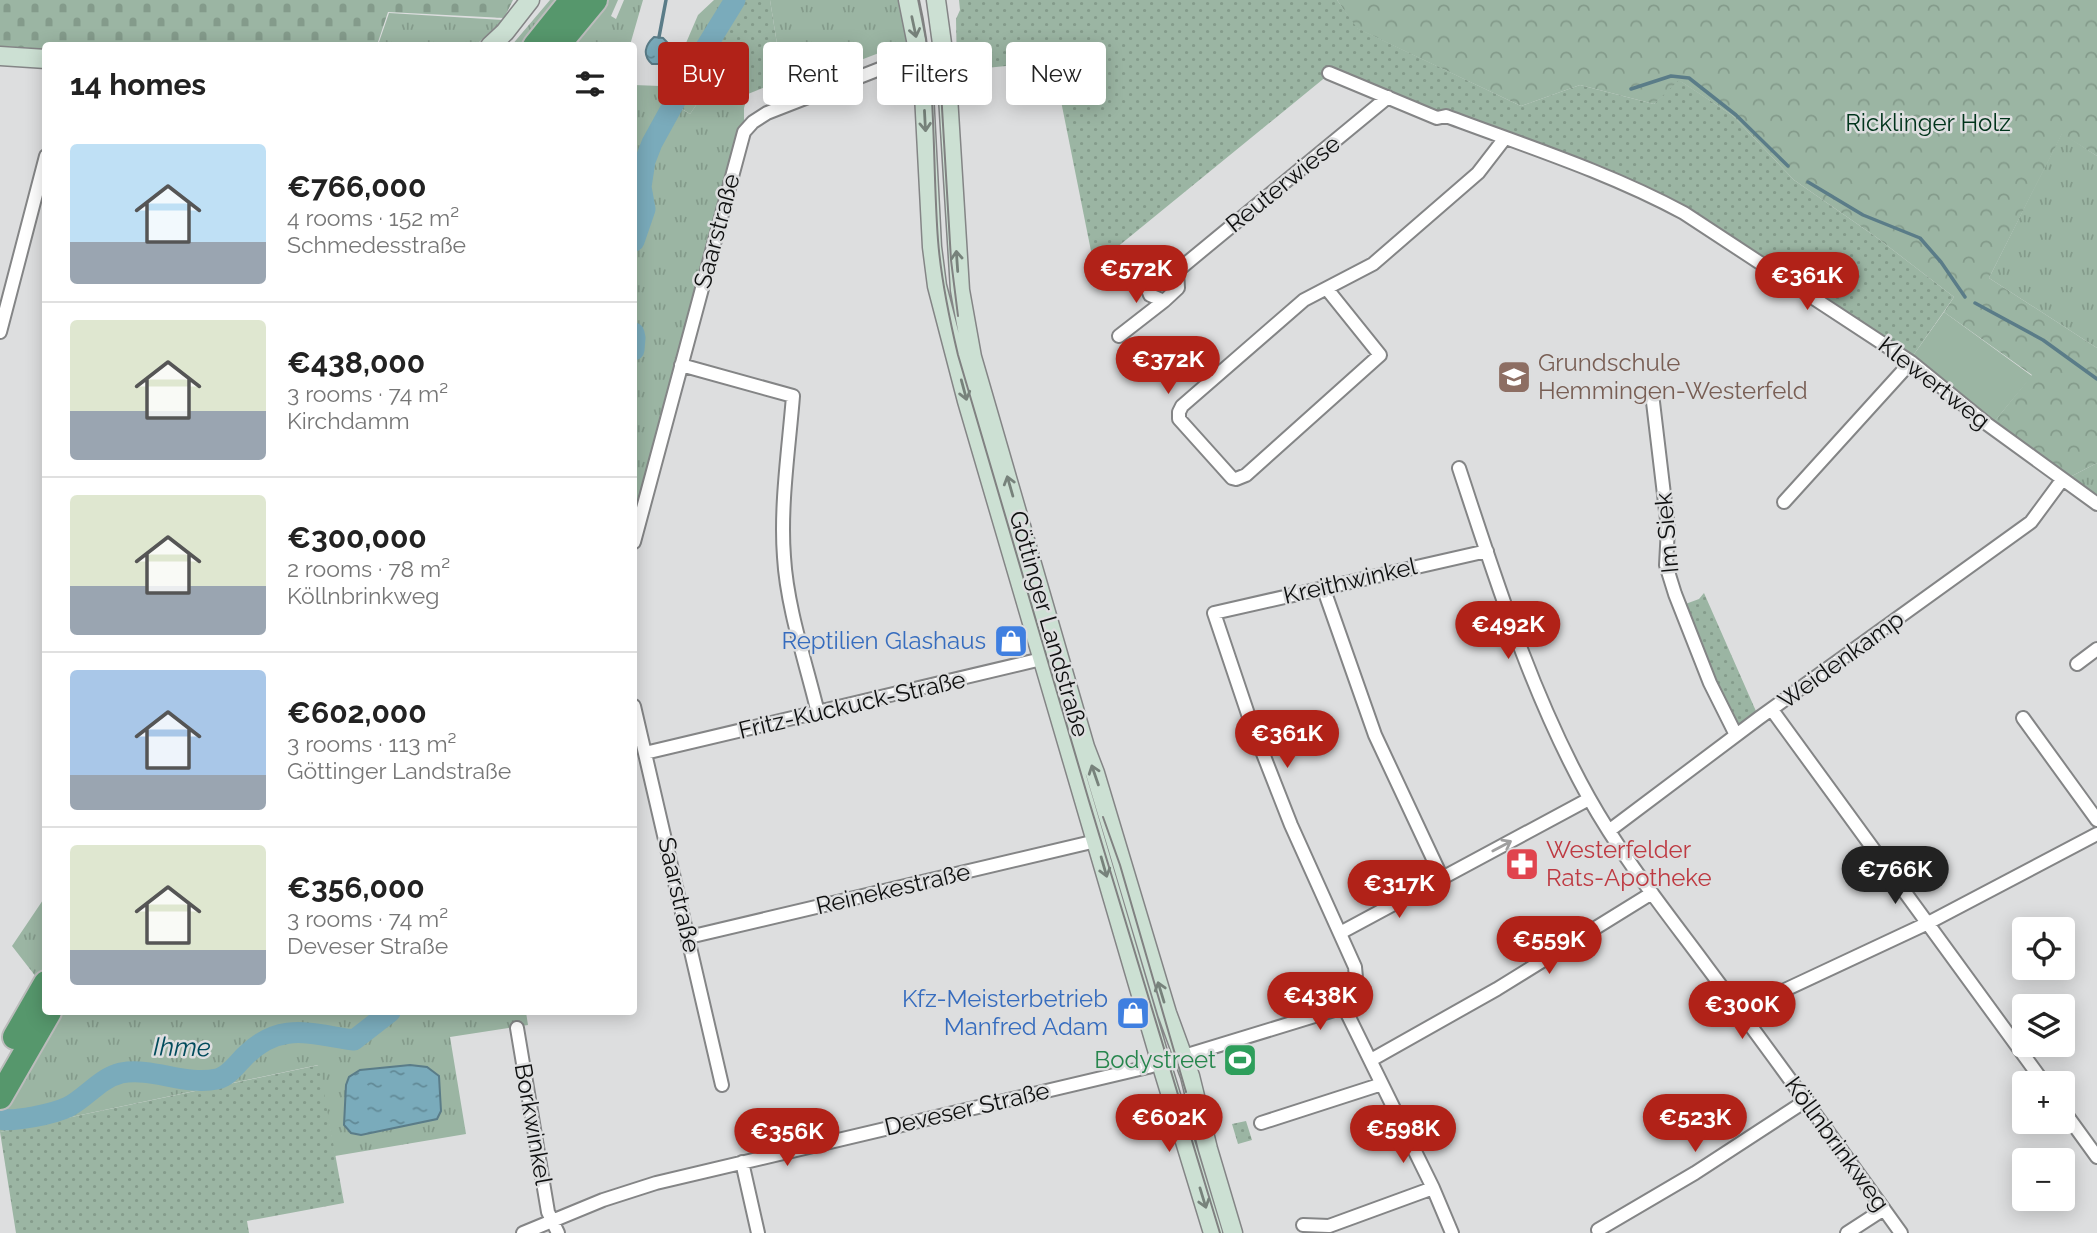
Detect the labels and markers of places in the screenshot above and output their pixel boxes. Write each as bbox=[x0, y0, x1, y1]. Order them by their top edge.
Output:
pin: €572K bbox=[1087, 246, 1185, 305]
pin: €361K bbox=[1758, 252, 1856, 312]
pin: €372K bbox=[1119, 336, 1217, 396]
place label: Grundschule Hemmingen-Westerfeld bbox=[1538, 348, 1808, 405]
school or university icon: Grundschule Hemmingen-Westerfeld bbox=[1495, 358, 1533, 396]
pin: €492K bbox=[1459, 602, 1557, 661]
shop icon: Reptilien Glashaus bbox=[992, 622, 1030, 660]
place label: Reptilien Glashaus bbox=[781, 626, 986, 655]
pin: €361K bbox=[1238, 710, 1336, 770]
place label: Westerfelder Rats-Apotheke bbox=[1546, 835, 1712, 892]
pharmacy icon: Westerfelder Rats-Apotheke bbox=[1503, 845, 1541, 883]
pin: €766K bbox=[1846, 846, 1944, 906]
pin: €317K bbox=[1350, 860, 1448, 920]
pin: €559K bbox=[1500, 916, 1598, 976]
pin: €438K bbox=[1271, 972, 1369, 1032]
pin: €300K bbox=[1693, 982, 1791, 1041]
place label: Kfz-Meisterbetrieb Manfred Adam bbox=[902, 984, 1108, 1041]
shop icon: Kfz-Meisterbetrieb Manfred Adam bbox=[1114, 994, 1152, 1032]
sports icon: Bodystreet bbox=[1221, 1041, 1259, 1079]
place label: Bodystreet bbox=[1094, 1045, 1216, 1074]
pin: €602K bbox=[1120, 1094, 1218, 1154]
pin: €523K bbox=[1646, 1094, 1744, 1154]
pin: €598K bbox=[1354, 1106, 1452, 1165]
pin: €356K bbox=[738, 1108, 836, 1168]

